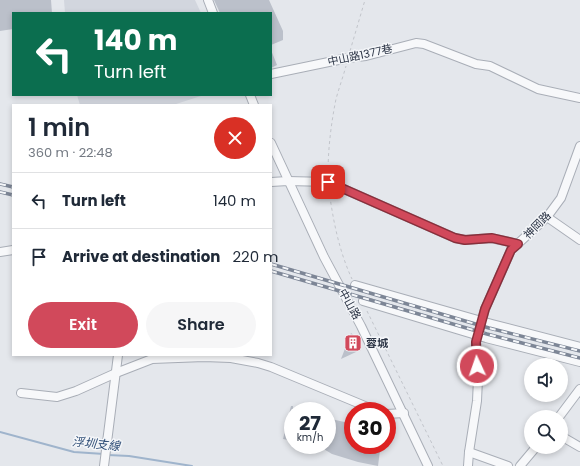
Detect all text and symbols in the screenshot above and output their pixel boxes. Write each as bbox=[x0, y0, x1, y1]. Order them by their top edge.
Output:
text: 140 m bbox=[94, 21, 177, 60]
icon: left bbox=[28, 28, 80, 80]
street label: 中山路1377巷 bbox=[326, 40, 394, 70]
text: Turn left bbox=[94, 59, 166, 84]
text: 1 min bbox=[28, 111, 90, 144]
button: close bbox=[214, 117, 256, 159]
text: 360 m · 22:48 bbox=[28, 143, 113, 162]
pin bbox=[311, 165, 345, 199]
icon: arrive bbox=[317, 171, 339, 193]
icon: left bbox=[28, 190, 50, 212]
text: Turn left bbox=[62, 190, 126, 211]
text: 140 m bbox=[213, 190, 256, 211]
street label: 神岡路 bbox=[520, 208, 554, 242]
icon: arrive bbox=[28, 246, 50, 268]
text: Arrive at destination bbox=[62, 246, 220, 267]
text: 220 m bbox=[232, 246, 279, 267]
street label: 中山路 bbox=[335, 286, 365, 322]
button: Exit bbox=[28, 302, 138, 348]
button: Share bbox=[146, 302, 256, 348]
building icon: 蓉城 bbox=[343, 333, 363, 353]
place label: 蓉城 bbox=[366, 335, 389, 351]
position arrow bbox=[456, 345, 498, 387]
map controls bbox=[524, 358, 568, 454]
button: sound bbox=[524, 358, 568, 402]
speed limit sign: 30 bbox=[344, 402, 396, 454]
text: 27 bbox=[299, 409, 321, 437]
button: search bbox=[524, 410, 568, 454]
text: km/h bbox=[297, 430, 323, 445]
water label: 浮圳支線 bbox=[71, 433, 123, 455]

